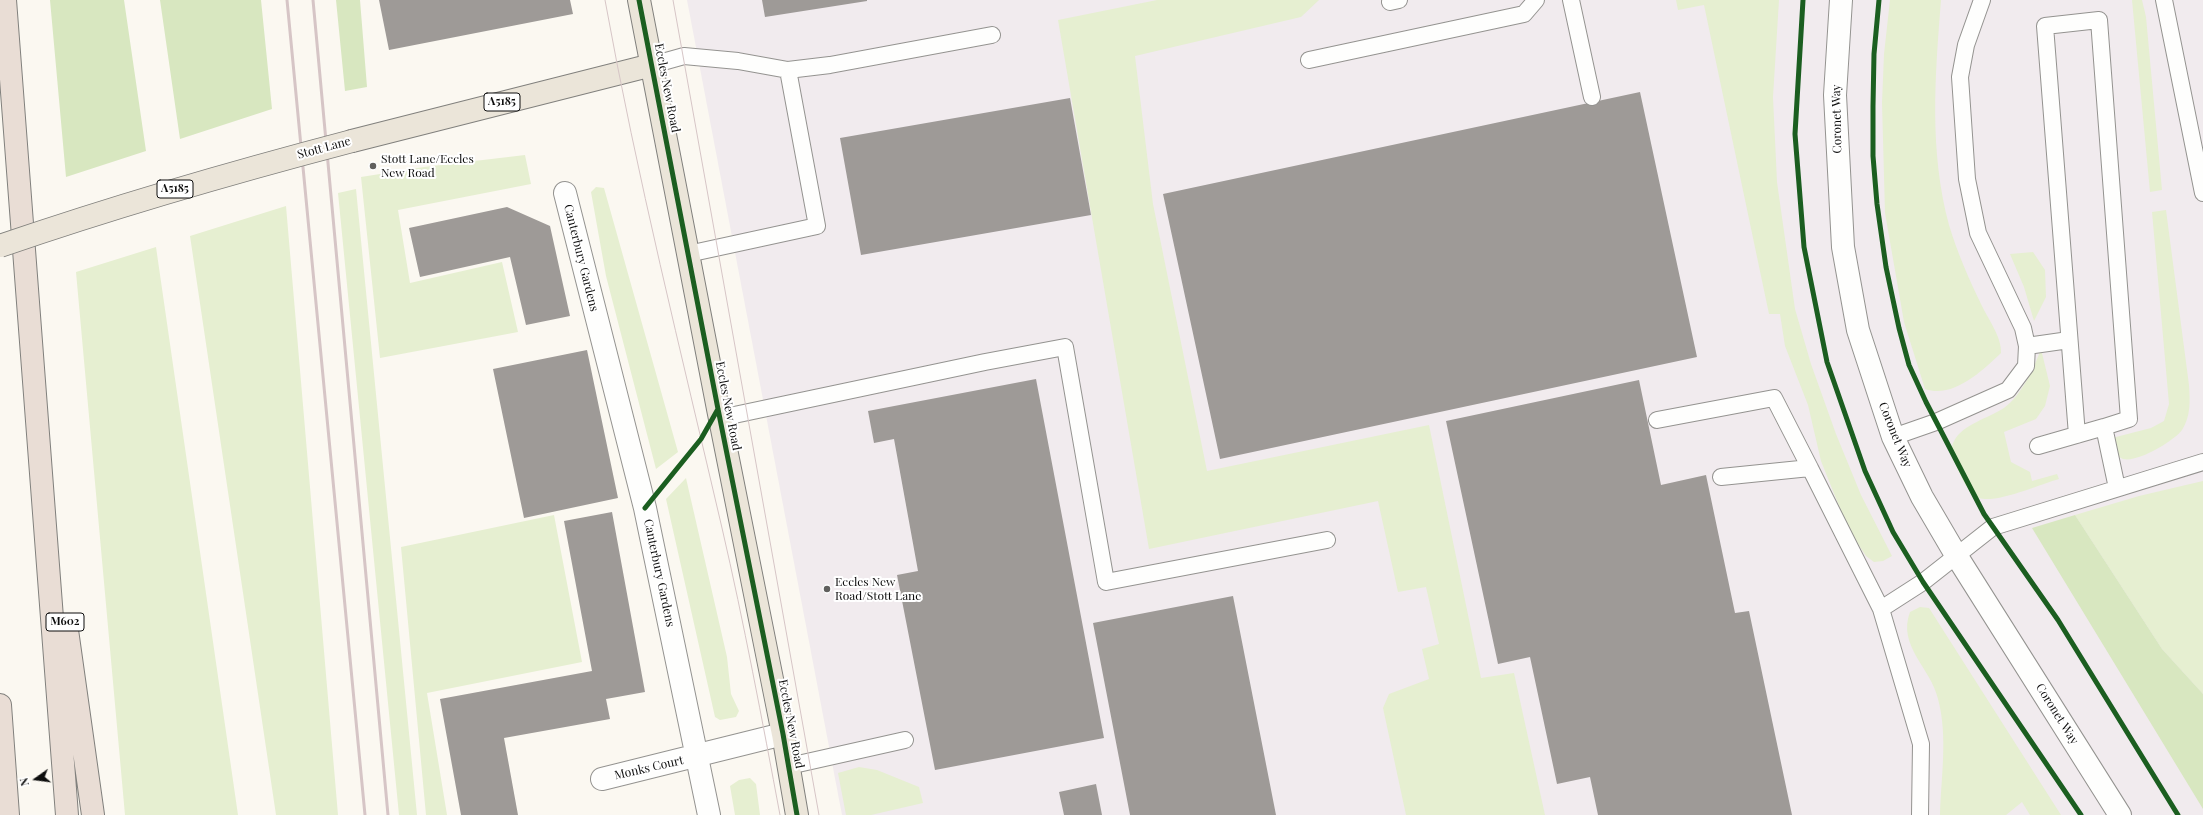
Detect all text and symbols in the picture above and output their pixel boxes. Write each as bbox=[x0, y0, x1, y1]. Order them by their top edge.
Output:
street label: Eccles New Road bbox=[651, 42, 683, 134]
street label: Coronet Way bbox=[1829, 84, 1845, 154]
road number: A5185 bbox=[484, 93, 520, 111]
street label: Stott Lane bbox=[296, 134, 352, 162]
place label: Stott Lane/Eccles New Road bbox=[381, 152, 474, 180]
marker: Stott Lane/Eccles New Road bbox=[368, 161, 378, 171]
road number: A5185 bbox=[157, 180, 193, 198]
street label: Canterbury Gardens bbox=[561, 203, 601, 313]
street label: Eccles New Road bbox=[712, 360, 744, 452]
street label: Coronet Way bbox=[1875, 400, 1915, 470]
street label: Canterbury Gardens bbox=[641, 518, 677, 628]
place label: Eccles New Road/Stott Lane bbox=[835, 575, 921, 603]
marker: Eccles New Road/Stott Lane bbox=[822, 584, 832, 594]
road number: M602 bbox=[46, 613, 84, 631]
street label: Eccles New Road bbox=[775, 678, 807, 770]
street label: Coronet Way bbox=[2033, 681, 2081, 747]
street label: Monks Court bbox=[613, 753, 685, 783]
north arrow bbox=[16, 759, 56, 799]
text: N bbox=[16, 776, 32, 788]

